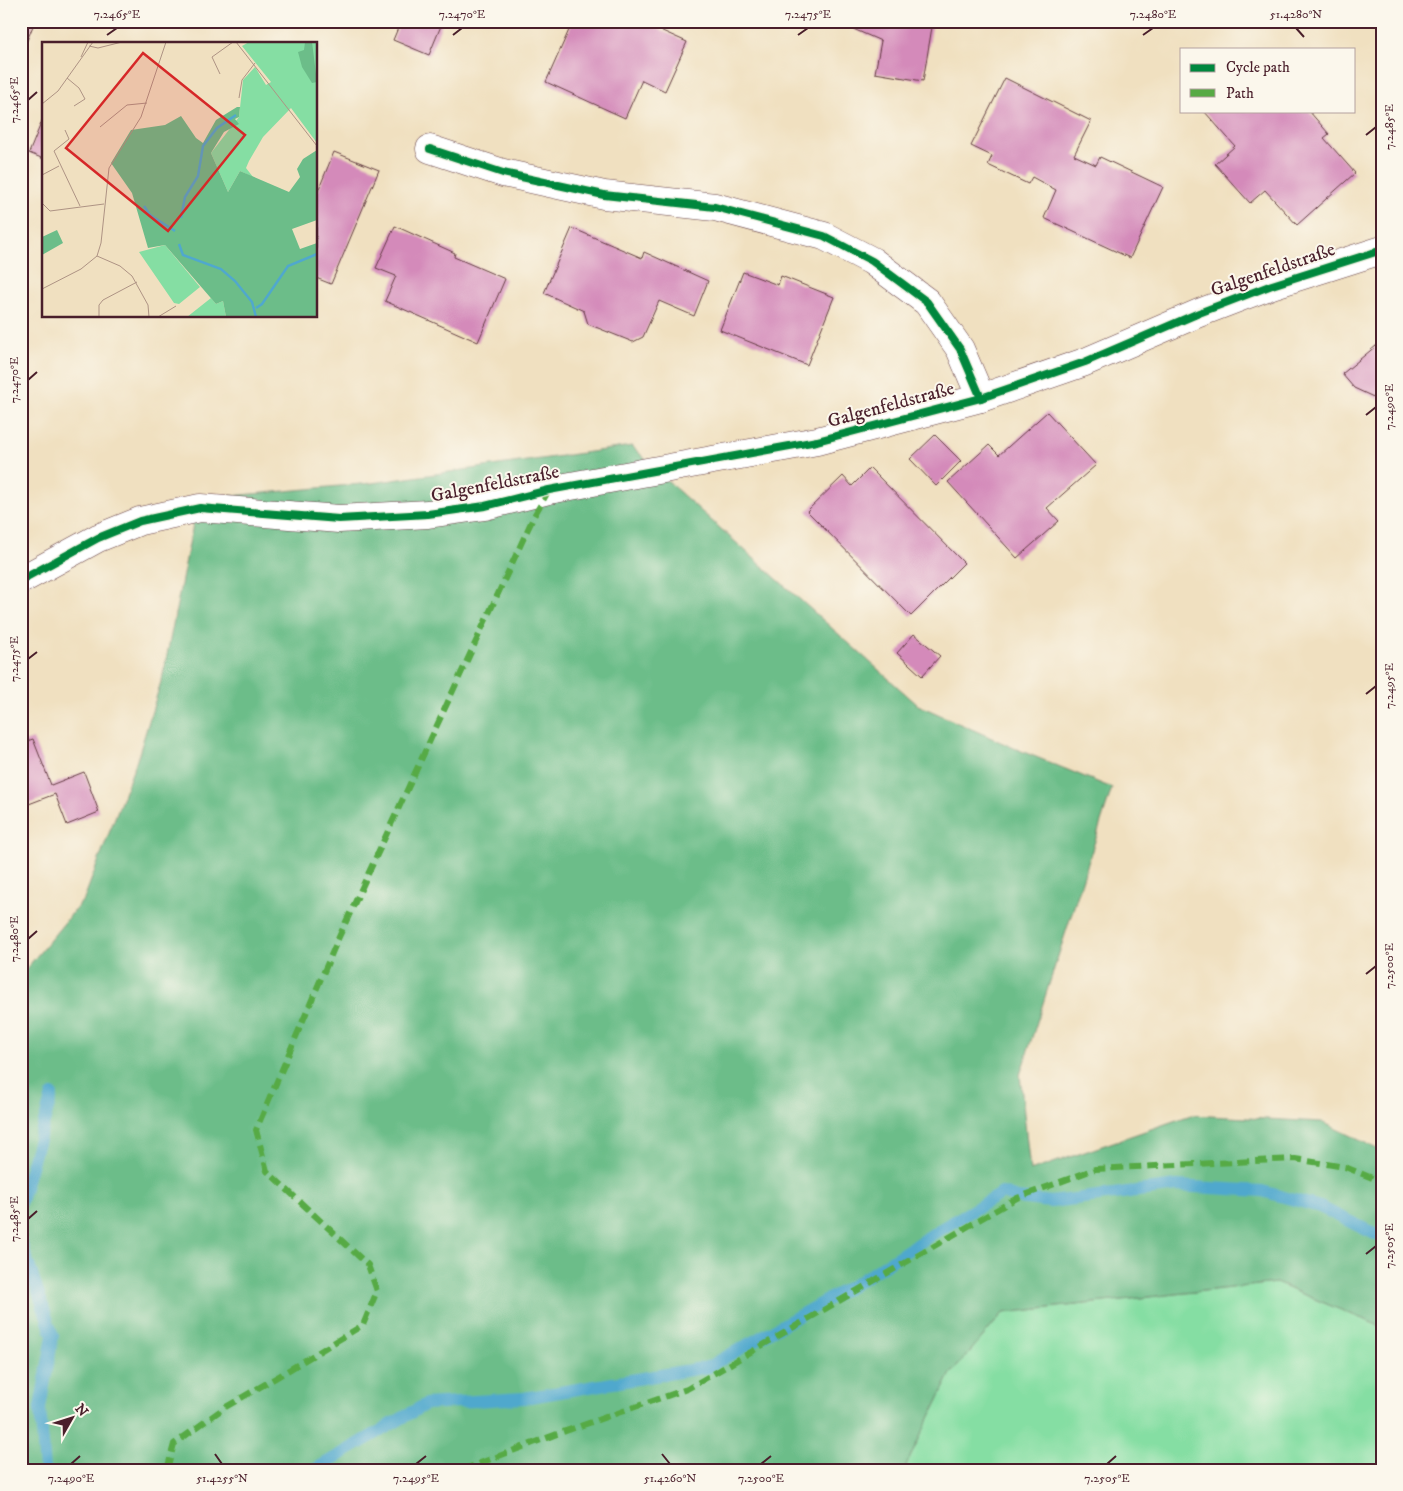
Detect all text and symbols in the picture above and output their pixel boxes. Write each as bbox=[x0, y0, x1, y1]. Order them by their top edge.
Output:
text: 7.2465°E bbox=[94, 7, 141, 22]
text: 7.2470°E bbox=[439, 7, 486, 22]
text: 7.2475°E bbox=[785, 7, 832, 22]
text: 7.2480°E bbox=[1130, 7, 1177, 22]
text: 51.4280°N bbox=[1270, 7, 1322, 22]
inset map bbox=[42, 42, 318, 318]
legend bbox=[1180, 48, 1356, 112]
text: Cycle path bbox=[1226, 58, 1290, 77]
text: 7.2465°E bbox=[7, 76, 22, 123]
text: Path bbox=[1226, 84, 1254, 103]
text: 7.2485°E bbox=[1382, 103, 1397, 150]
street label: Galgenfeldstraße bbox=[1208, 238, 1338, 302]
text: 7.2470°E bbox=[7, 356, 22, 403]
street label: Galgenfeldstraße bbox=[825, 377, 957, 433]
text: 7.2490°E bbox=[1382, 383, 1397, 430]
street label: Galgenfeldstraße bbox=[429, 460, 561, 508]
text: 7.2475°E bbox=[7, 635, 22, 682]
text: 7.2495°E bbox=[1382, 662, 1397, 709]
text: 7.2480°E bbox=[7, 915, 22, 962]
text: 7.2500°E bbox=[1382, 942, 1397, 989]
text: 7.2485°E bbox=[7, 1195, 22, 1242]
text: 7.2505°E bbox=[1382, 1223, 1397, 1269]
north arrow bbox=[48, 1394, 98, 1444]
text: N bbox=[71, 1400, 92, 1421]
text: 7.2490°E bbox=[48, 1471, 95, 1486]
text: 51.4255°N bbox=[196, 1471, 248, 1486]
text: 7.2495°E bbox=[393, 1471, 440, 1486]
text: 51.4260°N bbox=[644, 1471, 696, 1486]
text: 7.2500°E bbox=[738, 1471, 785, 1486]
text: 7.2505°E bbox=[1084, 1471, 1130, 1486]

